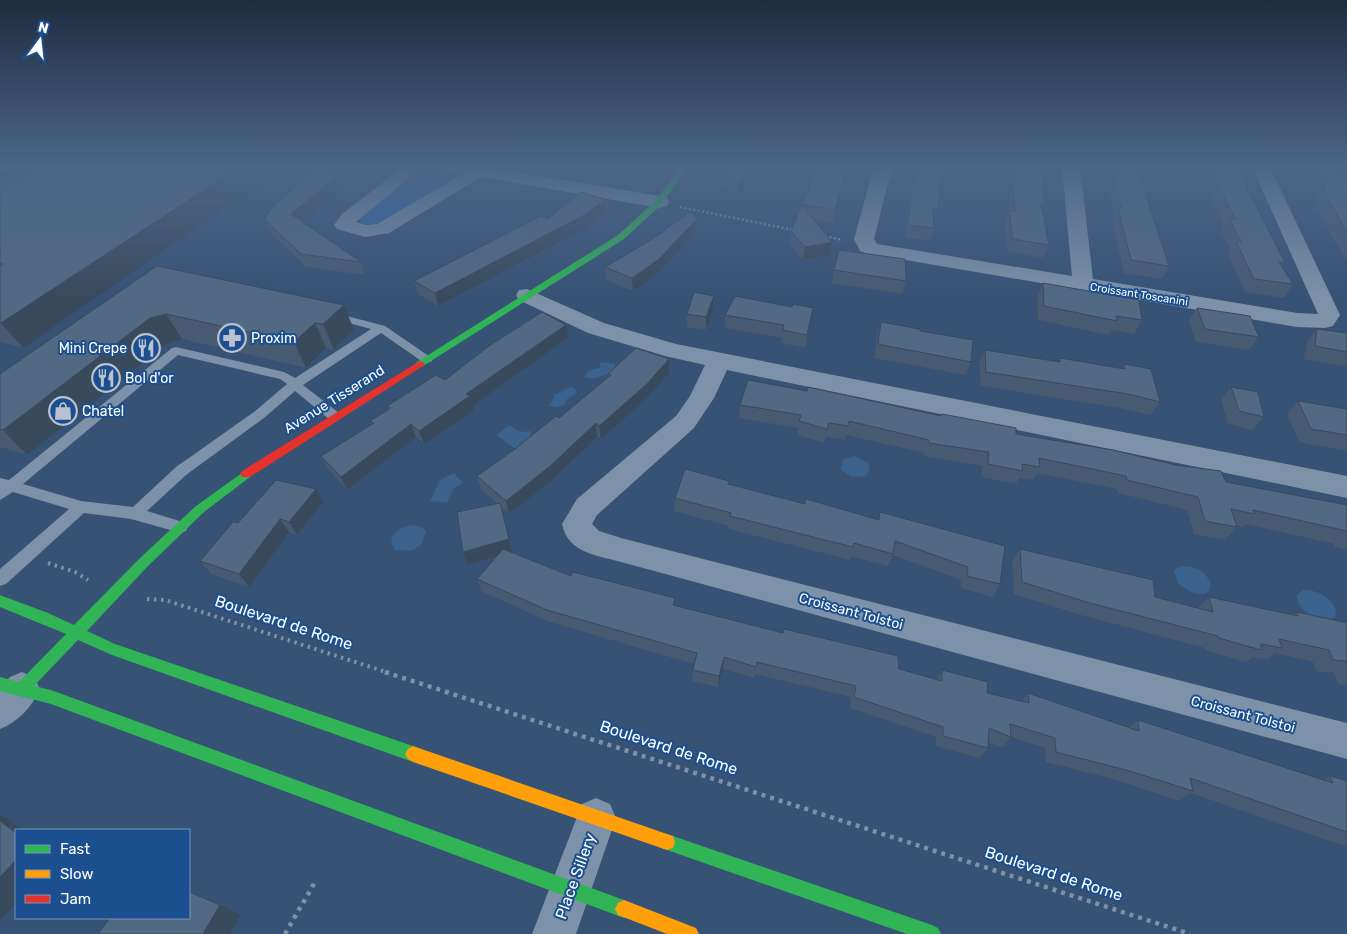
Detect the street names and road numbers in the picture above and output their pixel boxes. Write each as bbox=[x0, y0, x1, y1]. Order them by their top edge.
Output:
street label: Croissant Toscanini bbox=[1089, 280, 1189, 309]
street label: Avenue Tisserand bbox=[281, 362, 388, 437]
street label: Croissant Tolstoi bbox=[797, 589, 905, 634]
street label: Boulevard de Rome bbox=[212, 591, 355, 654]
street label: Croissant Tolstoi bbox=[1189, 692, 1297, 737]
street label: Boulevard de Rome bbox=[597, 716, 740, 779]
street label: Place Sillery bbox=[551, 830, 600, 922]
street label: Boulevard de Rome bbox=[982, 842, 1125, 905]

